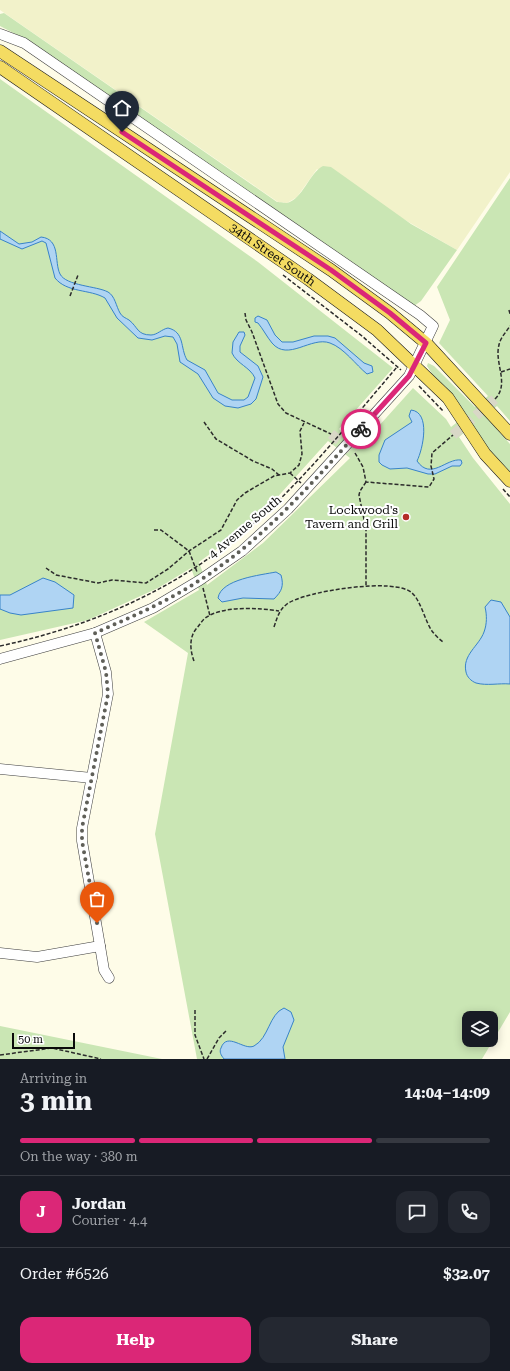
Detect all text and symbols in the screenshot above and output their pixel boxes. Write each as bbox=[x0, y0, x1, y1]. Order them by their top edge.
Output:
pin bbox=[105, 91, 139, 132]
icon: home bbox=[111, 97, 133, 119]
street label: 34th Street South bbox=[227, 220, 318, 289]
courier bbox=[341, 409, 381, 449]
icon: bike bbox=[350, 418, 372, 440]
street label: 4 Avenue South bbox=[206, 492, 284, 561]
place label: Lockwood's Tavern and Grill bbox=[305, 503, 398, 531]
marker: Lockwood's Tavern and Grill bbox=[401, 512, 411, 522]
pin bbox=[80, 882, 114, 923]
icon: bag bbox=[86, 888, 108, 910]
map controls bbox=[462, 1011, 498, 1047]
button: layers bbox=[462, 1011, 498, 1047]
scale bar bbox=[12, 1031, 75, 1050]
text: 50 m bbox=[18, 1033, 43, 1046]
text: Arriving in bbox=[20, 1071, 87, 1086]
text: 14:04–14:09 bbox=[404, 1084, 490, 1102]
text: 3 min bbox=[20, 1086, 92, 1116]
text: On the way · 380 m bbox=[20, 1149, 137, 1164]
button: chat bbox=[396, 1191, 438, 1233]
button: phone bbox=[448, 1191, 490, 1233]
text: Jordan bbox=[72, 1195, 126, 1213]
text: J bbox=[36, 1203, 46, 1221]
text: Courier · 4.4 bbox=[72, 1213, 147, 1228]
text: Order #6526 bbox=[20, 1265, 109, 1283]
text: $32.07 bbox=[443, 1265, 490, 1283]
button: Help bbox=[20, 1317, 251, 1363]
button: Share bbox=[259, 1317, 490, 1363]

